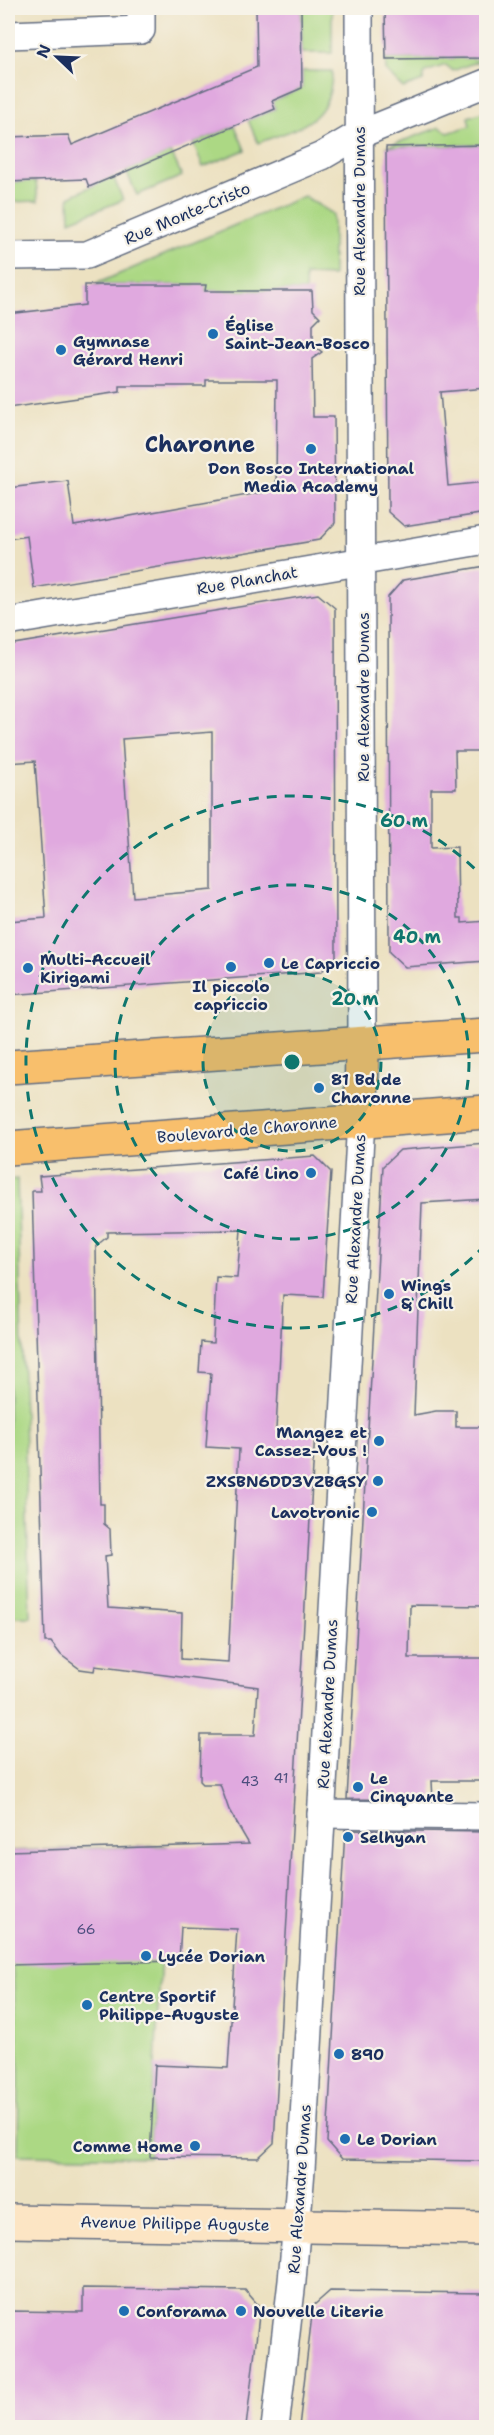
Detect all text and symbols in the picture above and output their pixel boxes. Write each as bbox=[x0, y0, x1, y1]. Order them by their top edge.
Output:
north arrow bbox=[27, 27, 87, 87]
text: N bbox=[32, 41, 56, 61]
street label: Rue Alexandre Dumas bbox=[349, 126, 370, 296]
street label: Rue Monte-Cristo bbox=[121, 177, 253, 250]
place label: Église Saint-Jean-Bosco bbox=[225, 315, 370, 354]
marker: Église Saint-Jean-Bosco bbox=[206, 327, 220, 341]
place label: Gymnase Gérard Henri bbox=[73, 331, 183, 370]
marker: Gymnase Gérard Henri bbox=[54, 343, 68, 357]
district label: Charonne bbox=[145, 430, 255, 459]
marker: Don Bosco International Media Academy bbox=[304, 442, 318, 456]
place label: Don Bosco International Media Academy bbox=[208, 458, 415, 497]
street label: Rue Planchat bbox=[195, 561, 299, 600]
street label: Rue Alexandre Dumas bbox=[353, 612, 374, 782]
text: 60 m bbox=[380, 809, 428, 833]
text: 40 m bbox=[393, 925, 441, 949]
place label: Multi-Accueil Kirigami bbox=[40, 949, 151, 988]
place label: Le Capriccio bbox=[281, 953, 380, 974]
marker: Le Capriccio bbox=[262, 956, 276, 970]
marker: Il piccolo capriccio bbox=[224, 960, 238, 974]
marker: Multi-Accueil Kirigami bbox=[21, 961, 35, 975]
place label: Il piccolo capriccio bbox=[192, 976, 270, 1015]
text: 20 m bbox=[331, 987, 379, 1011]
centre of rings bbox=[282, 1052, 302, 1072]
place label: 81 Bd de Charonne bbox=[331, 1069, 412, 1108]
marker: 81 Bd de Charonne bbox=[312, 1081, 326, 1095]
street label: Boulevard de Charonne bbox=[156, 1111, 338, 1148]
street label: Rue Alexandre Dumas bbox=[341, 1133, 370, 1304]
place label: Café Lino bbox=[223, 1163, 299, 1184]
marker: Café Lino bbox=[304, 1166, 318, 1180]
place label: Wings & Chill bbox=[401, 1275, 454, 1314]
marker: Wings & Chill bbox=[382, 1287, 396, 1301]
place label: Mangez et Cassez-Vous ! bbox=[255, 1422, 367, 1461]
marker: Mangez et Cassez-Vous ! bbox=[372, 1434, 386, 1448]
place label: ZXSBN6DD3VZBGSY bbox=[206, 1471, 366, 1492]
marker: ZXSBN6DD3VZBGSY bbox=[371, 1474, 385, 1488]
place label: Lavotronic bbox=[271, 1502, 360, 1523]
marker: Lavotronic bbox=[365, 1505, 379, 1519]
street label: Rue Alexandre Dumas bbox=[313, 1618, 342, 1789]
place label: Le Cinquante bbox=[370, 1768, 454, 1807]
house number: 41 bbox=[274, 1769, 288, 1787]
house number: 43 bbox=[241, 1772, 259, 1790]
marker: Le Cinquante bbox=[351, 1780, 365, 1794]
place label: Selhyan bbox=[360, 1827, 426, 1848]
marker: Selhyan bbox=[341, 1830, 355, 1844]
house number: 66 bbox=[76, 1920, 96, 1938]
place label: Lycée Dorian bbox=[158, 1946, 266, 1967]
marker: Lycée Dorian bbox=[139, 1949, 153, 1963]
place label: Centre Sportif Philippe-Auguste bbox=[99, 1986, 240, 2025]
marker: Centre Sportif Philippe-Auguste bbox=[80, 1998, 94, 2012]
place label: 890 bbox=[351, 2044, 384, 2065]
marker: 890 bbox=[332, 2047, 346, 2061]
street label: Rue Alexandre Dumas bbox=[283, 2103, 316, 2275]
place label: Le Dorian bbox=[357, 2129, 437, 2150]
marker: Le Dorian bbox=[338, 2132, 352, 2146]
place label: Comme Home bbox=[73, 2136, 183, 2157]
marker: Comme Home bbox=[188, 2139, 202, 2153]
street label: Avenue Philippe Auguste bbox=[80, 2211, 270, 2236]
place label: Conforama bbox=[136, 2301, 227, 2322]
place label: Nouvelle Literie bbox=[253, 2301, 384, 2322]
marker: Conforama bbox=[117, 2304, 131, 2318]
marker: Nouvelle Literie bbox=[234, 2304, 248, 2318]

